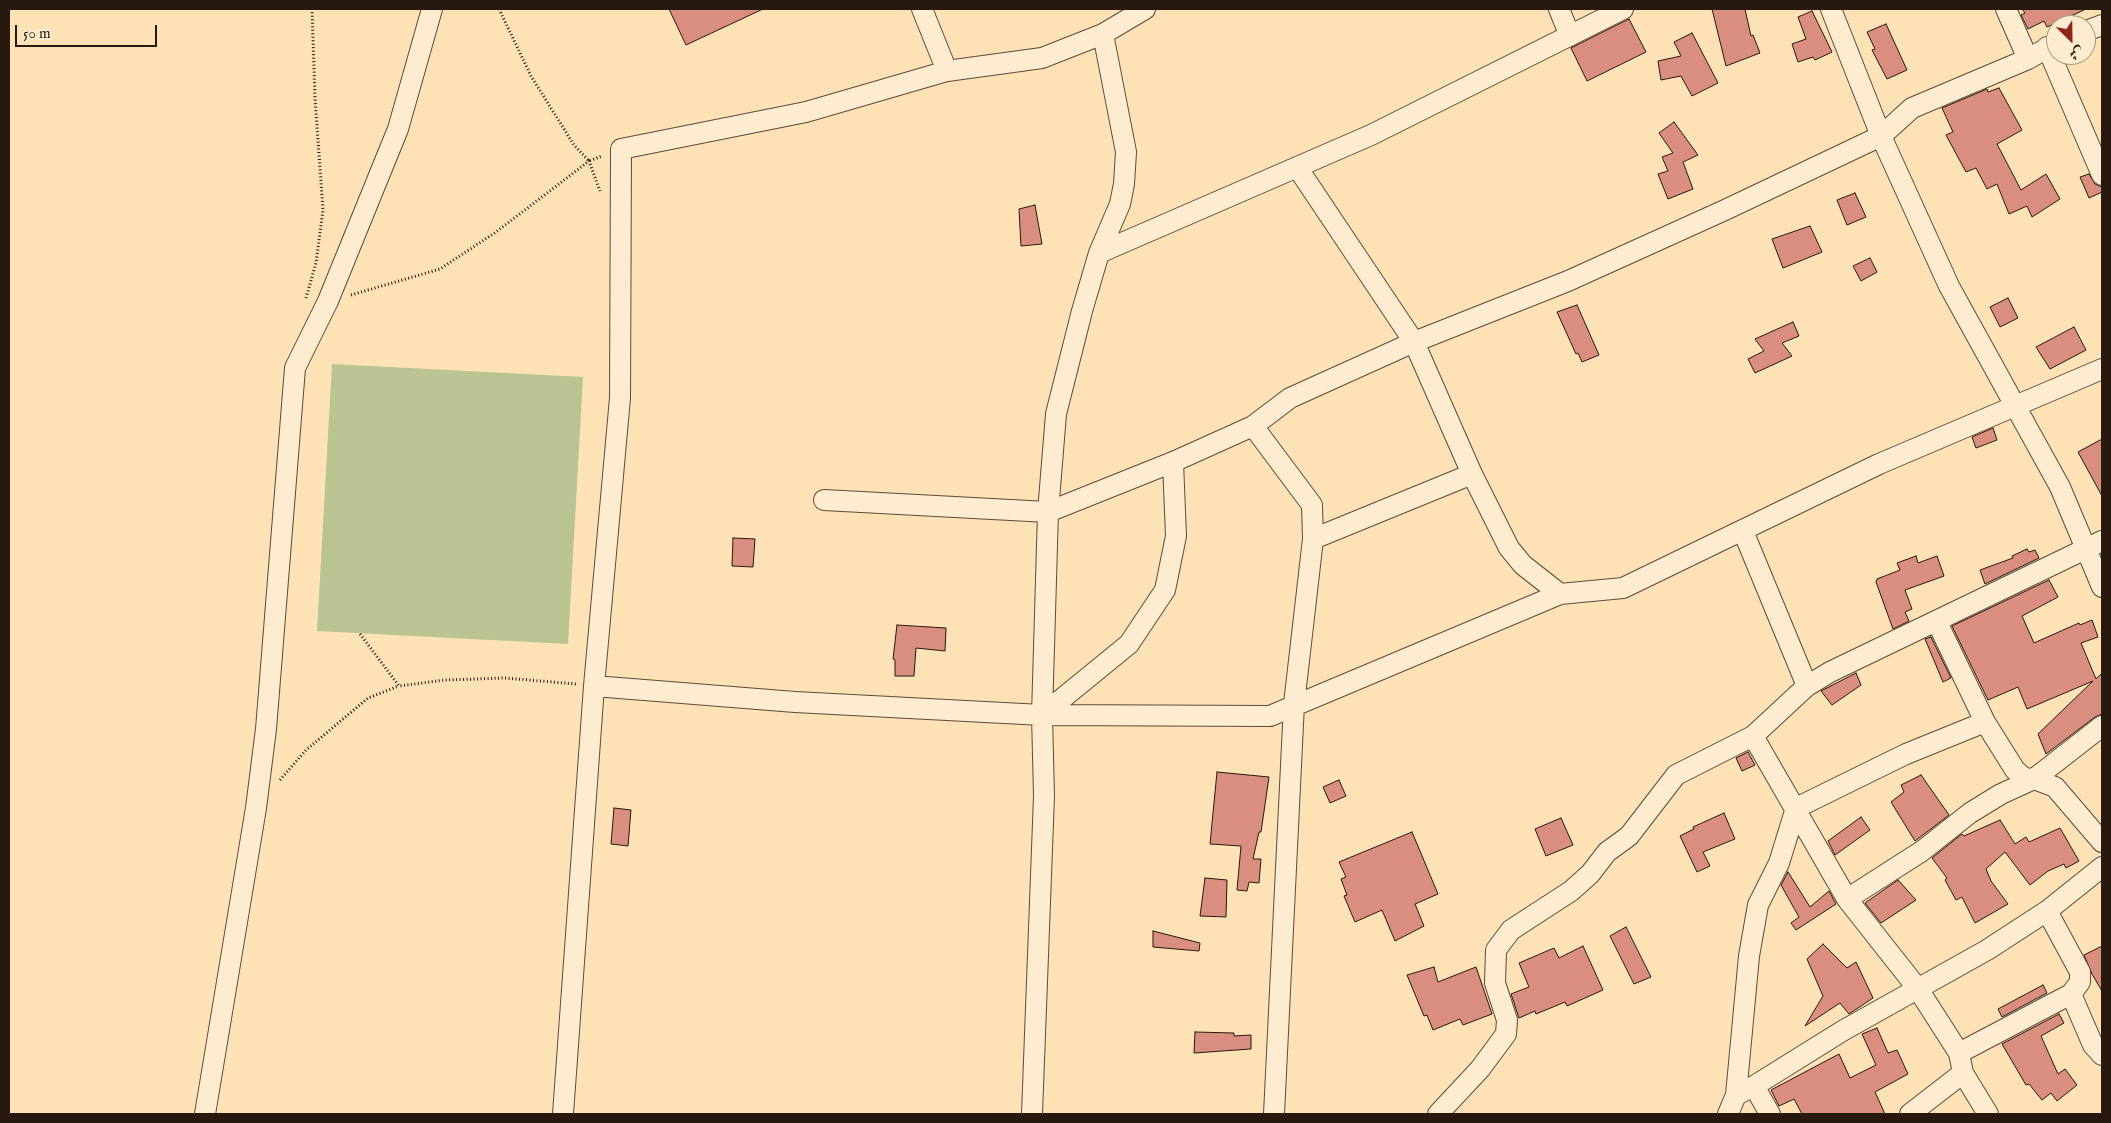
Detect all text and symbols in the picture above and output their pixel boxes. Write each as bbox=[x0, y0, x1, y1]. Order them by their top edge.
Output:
scale bar bbox=[18, 15, 160, 47]
north arrow bbox=[2046, 15, 2096, 65]
text: 50 m bbox=[23, 24, 51, 43]
text: ش bbox=[2067, 42, 2086, 64]

